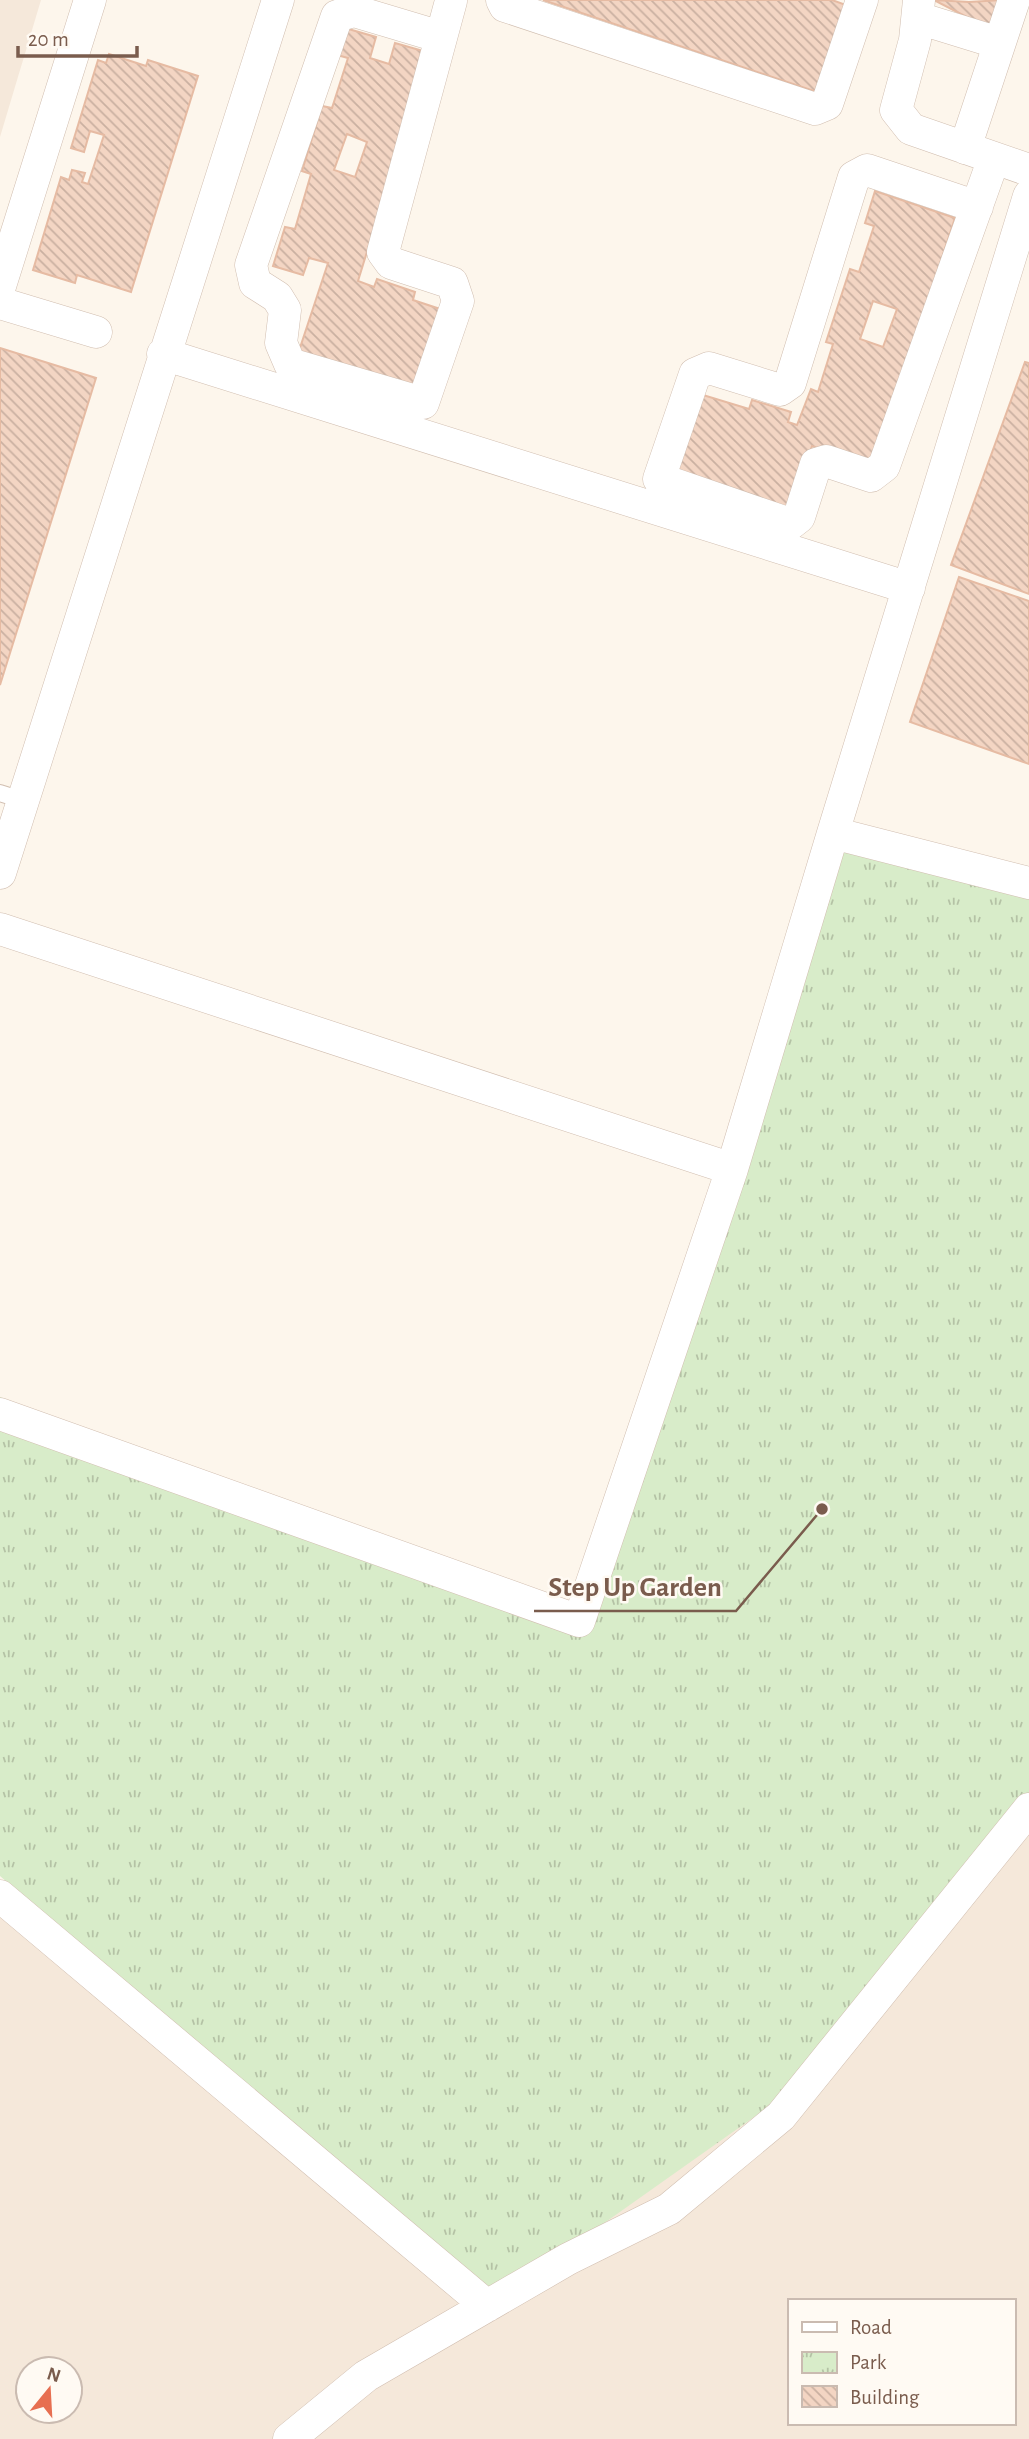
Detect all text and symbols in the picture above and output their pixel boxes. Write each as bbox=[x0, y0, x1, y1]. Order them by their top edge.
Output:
scale bar bbox=[18, 14, 136, 58]
text: 20 m bbox=[28, 29, 69, 50]
callout: Step Up Garden bbox=[534, 1562, 736, 1611]
text: Step Up Garden bbox=[548, 1574, 722, 1602]
legend bbox=[788, 2299, 1015, 2425]
text: Road bbox=[850, 2317, 892, 2338]
text: Park bbox=[850, 2352, 887, 2373]
north arrow bbox=[14, 2355, 84, 2425]
text: N bbox=[45, 2364, 63, 2386]
text: Building bbox=[850, 2387, 920, 2408]

